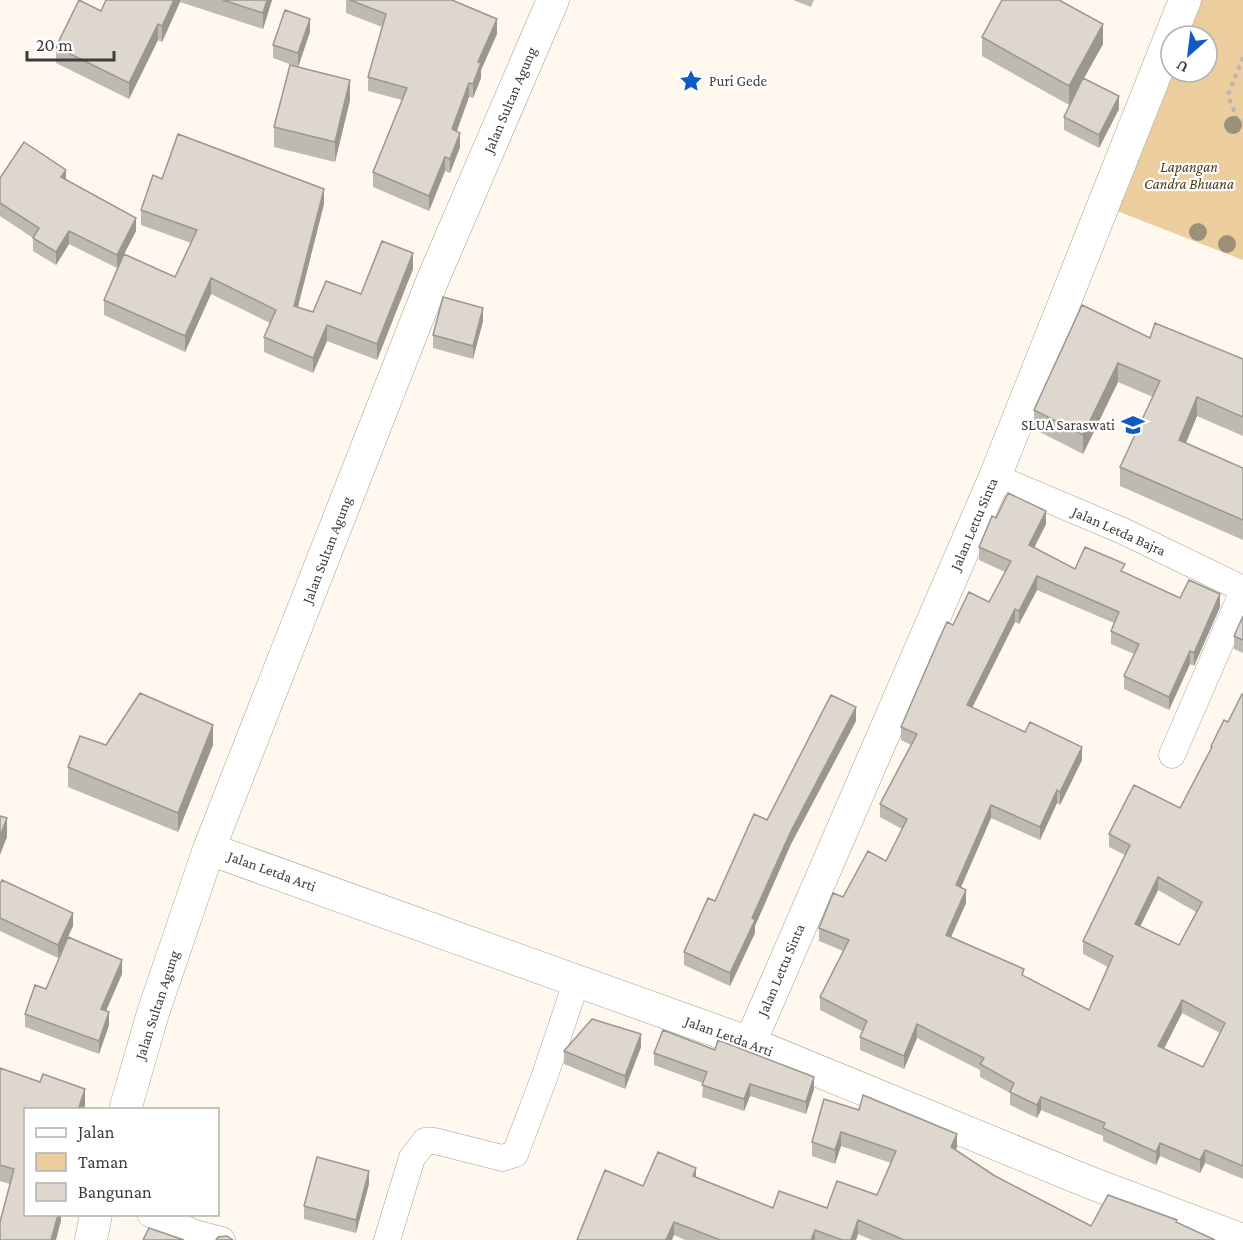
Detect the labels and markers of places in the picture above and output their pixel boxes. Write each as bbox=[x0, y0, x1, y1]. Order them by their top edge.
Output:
place icon: Puri Gede bbox=[678, 68, 704, 94]
place label: Puri Gede bbox=[709, 73, 768, 89]
school or university icon: SLUA Saraswati bbox=[1120, 412, 1146, 438]
place label: SLUA Saraswati bbox=[1021, 417, 1115, 433]

